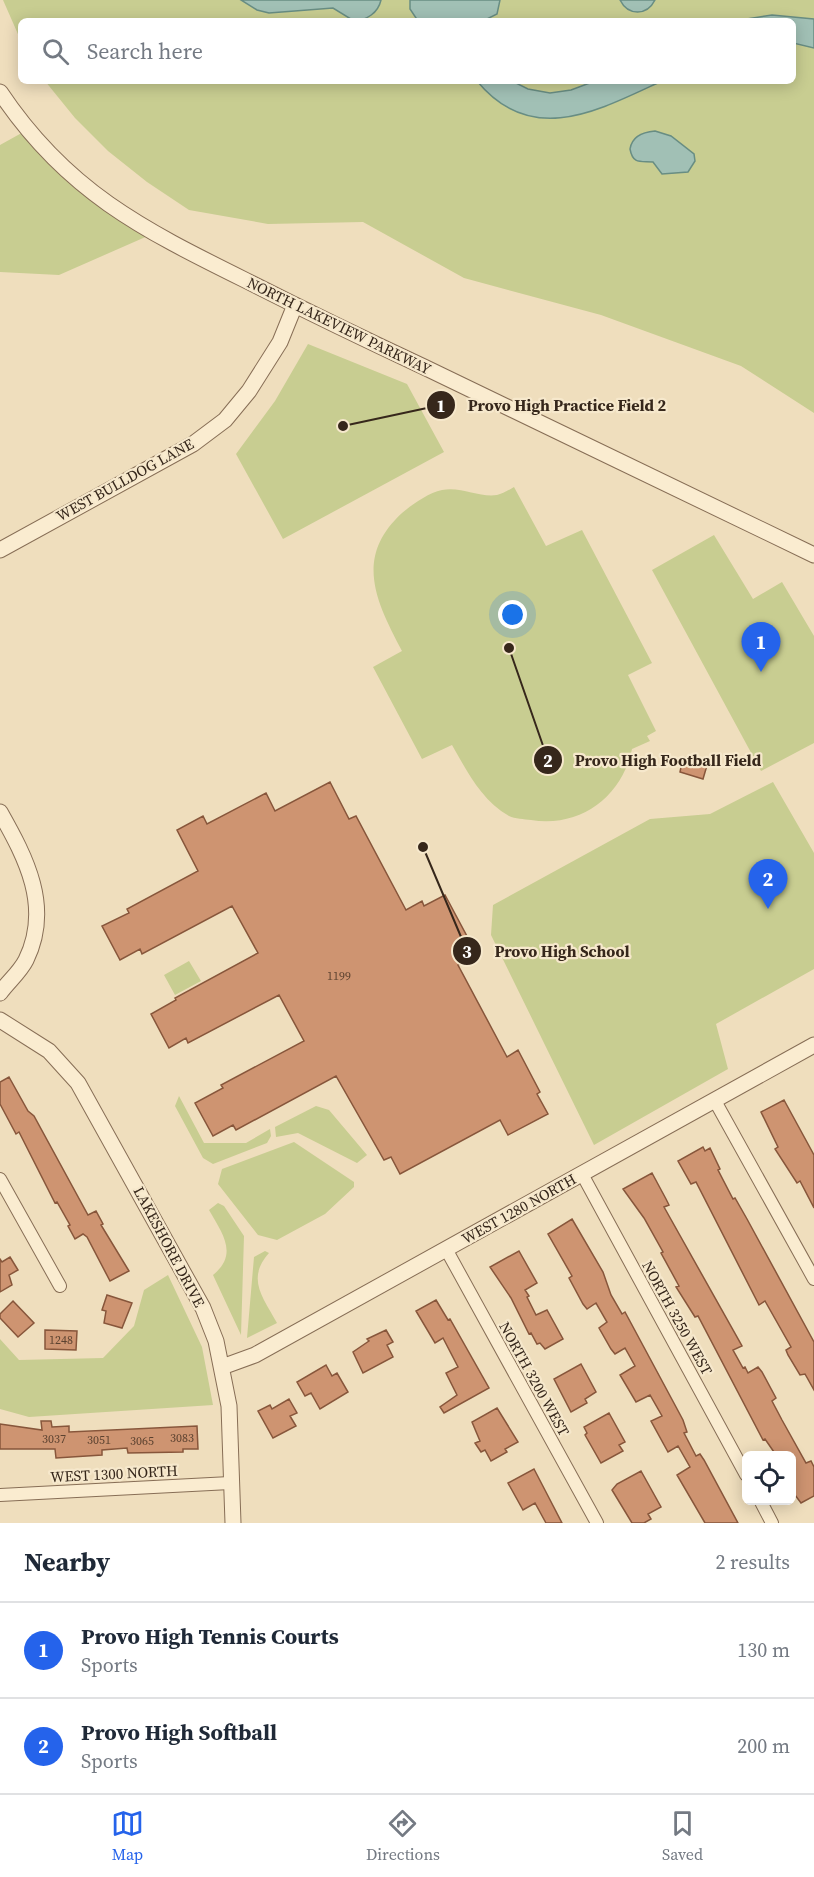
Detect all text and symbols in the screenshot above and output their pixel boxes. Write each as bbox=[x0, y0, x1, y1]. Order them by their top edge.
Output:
search box bbox=[18, 18, 796, 84]
icon: search bbox=[39, 35, 72, 68]
text: Search here bbox=[87, 36, 203, 66]
street label: NORTH LAKEVIEW PARKWAY bbox=[244, 272, 435, 380]
callout: Provo High Practice Field 2 bbox=[426, 388, 678, 422]
text: 1 bbox=[436, 393, 446, 418]
text: Provo High Practice Field 2 bbox=[468, 394, 666, 416]
street label: WEST BULLDOG LANE bbox=[52, 433, 197, 526]
your location bbox=[498, 600, 527, 629]
pin: 1 bbox=[742, 622, 780, 672]
callout: Provo High Football Field bbox=[533, 743, 773, 777]
text: 2 bbox=[543, 748, 553, 773]
text: Provo High Football Field bbox=[575, 749, 762, 771]
pin: 2 bbox=[748, 860, 788, 909]
callout: Provo High School bbox=[452, 934, 642, 968]
text: 3 bbox=[462, 939, 472, 964]
text: Provo High School bbox=[494, 940, 630, 962]
house number: 1199 bbox=[327, 968, 351, 984]
street label: WEST 1280 NORTH bbox=[458, 1168, 580, 1249]
street label: LAKESHORE DRIVE bbox=[129, 1183, 210, 1311]
street label: NORTH 3250 WEST bbox=[637, 1257, 718, 1379]
street label: NORTH 3200 WEST bbox=[494, 1318, 575, 1440]
house number: 1248 bbox=[49, 1332, 73, 1348]
house number: 3083 bbox=[170, 1430, 194, 1446]
house number: 3037 bbox=[42, 1431, 66, 1447]
house number: 3051 bbox=[87, 1432, 111, 1448]
house number: 3065 bbox=[130, 1433, 154, 1449]
map controls bbox=[742, 1451, 796, 1505]
button: locate bbox=[742, 1451, 796, 1505]
street label: WEST 1300 NORTH bbox=[50, 1460, 179, 1487]
text: Nearby bbox=[24, 1544, 110, 1580]
text: 2 results bbox=[715, 1548, 790, 1576]
text: Provo High Tennis Courts bbox=[81, 1621, 339, 1651]
text: 1 bbox=[38, 1636, 49, 1664]
text: 130 m bbox=[737, 1636, 790, 1664]
text: Sports bbox=[81, 1651, 138, 1679]
text: Provo High Softball bbox=[81, 1717, 277, 1747]
text: 2 bbox=[38, 1732, 49, 1760]
text: 200 m bbox=[737, 1732, 790, 1760]
text: Sports bbox=[81, 1747, 138, 1775]
tab: Map bbox=[111, 1807, 144, 1865]
tab: Directions bbox=[366, 1807, 440, 1865]
tab: Saved bbox=[662, 1807, 703, 1865]

